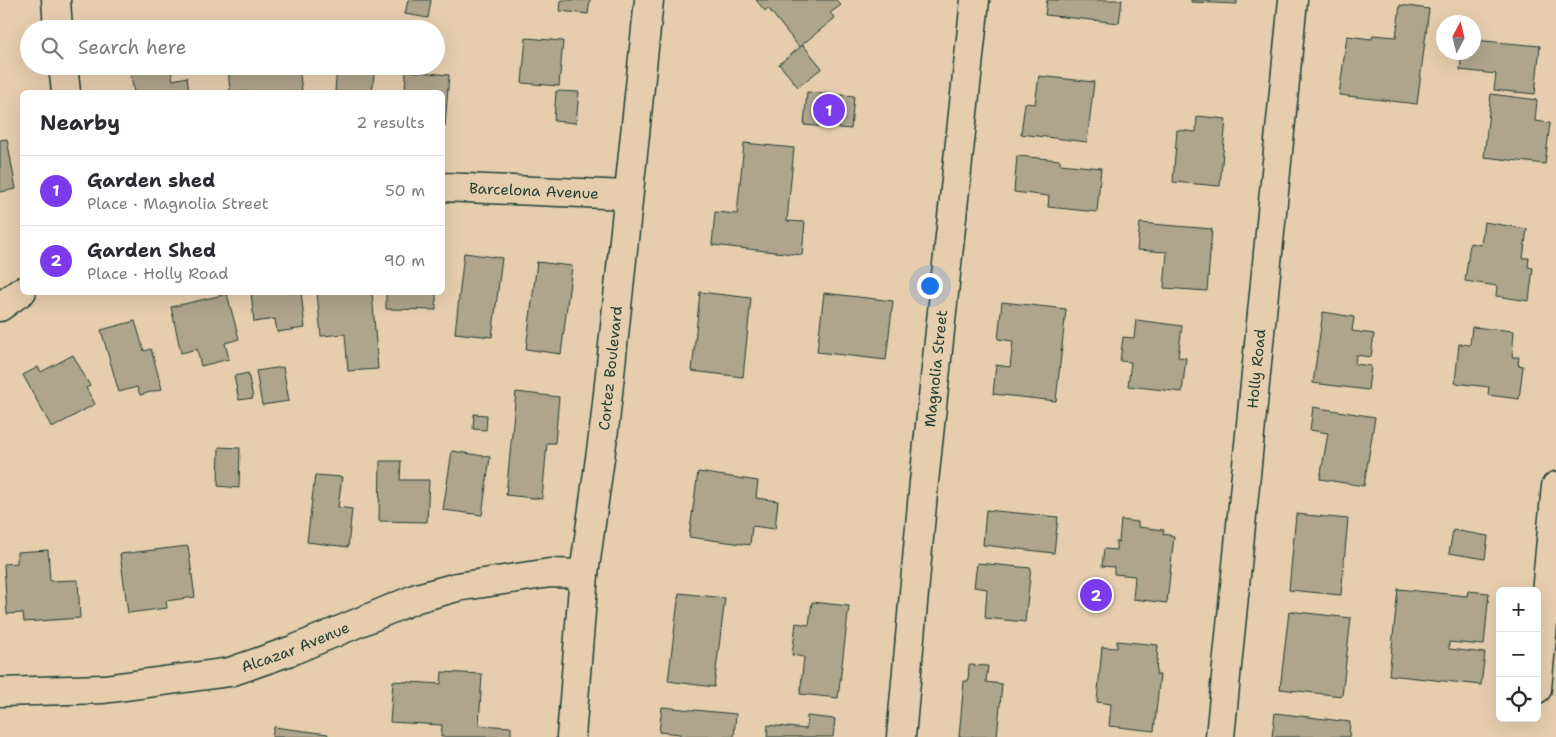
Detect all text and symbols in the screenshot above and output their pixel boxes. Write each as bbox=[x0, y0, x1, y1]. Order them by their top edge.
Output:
north arrow bbox=[1436, 15, 1481, 60]
search box bbox=[20, 20, 445, 75]
icon: search bbox=[38, 34, 66, 62]
text: Search here bbox=[78, 35, 187, 60]
pin: 1 bbox=[813, 91, 845, 129]
text: Nearby bbox=[40, 109, 120, 137]
text: 2 results bbox=[356, 112, 425, 133]
text: Garden shed bbox=[87, 168, 215, 193]
street label: Barcelona Avenue bbox=[469, 178, 599, 204]
text: 1 bbox=[52, 180, 60, 201]
text: 50 m bbox=[385, 180, 425, 201]
text: Place · Magnolia Street bbox=[87, 193, 269, 214]
text: Garden Shed bbox=[87, 238, 216, 263]
text: 2 bbox=[50, 250, 62, 271]
text: 90 m bbox=[384, 250, 425, 271]
text: Place · Holly Road bbox=[87, 263, 228, 284]
your location bbox=[917, 273, 943, 299]
street label: Cortez Boulevard bbox=[594, 305, 627, 432]
street label: Magnolia Street bbox=[920, 309, 952, 428]
street label: Holly Road bbox=[1243, 328, 1270, 410]
pin: 2 bbox=[1080, 576, 1112, 614]
map controls bbox=[1496, 587, 1541, 722]
button: + bbox=[1496, 587, 1541, 632]
street label: Alcazar Avenue bbox=[238, 617, 353, 677]
button: − bbox=[1496, 632, 1541, 677]
button: locate bbox=[1496, 677, 1541, 722]

